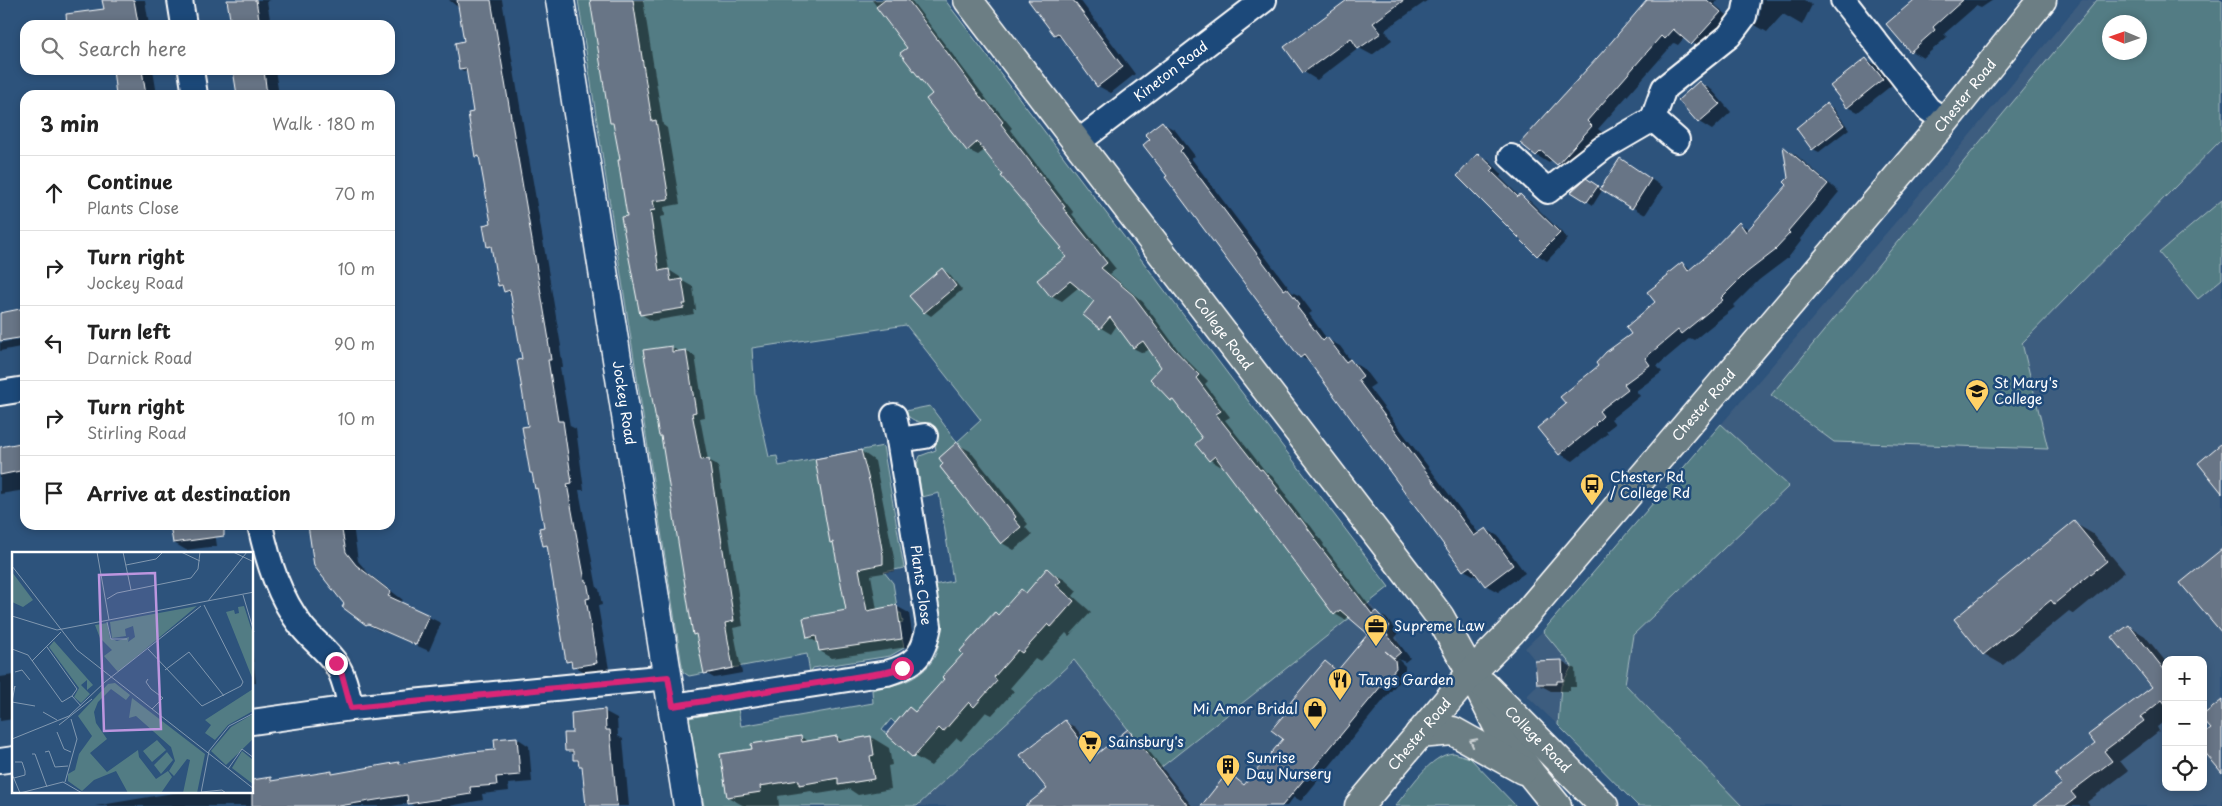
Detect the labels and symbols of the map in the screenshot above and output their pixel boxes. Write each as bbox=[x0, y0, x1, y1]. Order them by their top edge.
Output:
north arrow bbox=[2102, 15, 2147, 60]
street label: Kineton Road bbox=[1129, 36, 1212, 106]
street label: Chester Road bbox=[1929, 54, 2001, 137]
street label: College Road bbox=[1189, 292, 1258, 374]
street label: Jockey Road bbox=[607, 359, 642, 446]
street label: Chester Road bbox=[1667, 364, 1740, 445]
place label: St Mary's College bbox=[1994, 372, 2058, 409]
school or university icon: St Mary's College bbox=[1964, 378, 1990, 412]
place label: Chester Rd / College Rd bbox=[1610, 466, 1690, 503]
bus stop icon: Chester Rd / College Rd bbox=[1579, 472, 1605, 506]
street label: Plants Close bbox=[905, 544, 937, 626]
inset map bbox=[12, 552, 254, 794]
office icon: Supreme Law bbox=[1363, 613, 1389, 647]
place label: Supreme Law bbox=[1394, 615, 1485, 636]
route end bbox=[325, 652, 348, 675]
route start bbox=[891, 657, 914, 680]
restaurant icon: Tangs Garden bbox=[1327, 667, 1353, 701]
place label: Tangs Garden bbox=[1358, 669, 1454, 690]
street label: Chester Road bbox=[1382, 693, 1456, 775]
shop icon: Mi Amor Bridal bbox=[1302, 696, 1328, 730]
place label: Mi Amor Bridal bbox=[1193, 698, 1298, 719]
street label: College Road bbox=[1500, 701, 1576, 777]
supermarket icon: Sainsbury's bbox=[1077, 729, 1103, 763]
place label: Sainsbury's bbox=[1108, 731, 1184, 752]
one-way arrow bbox=[1469, 738, 1478, 748]
place label: Sunrise Day Nursery bbox=[1246, 747, 1332, 784]
building icon: Sunrise Day Nursery bbox=[1215, 753, 1241, 787]

